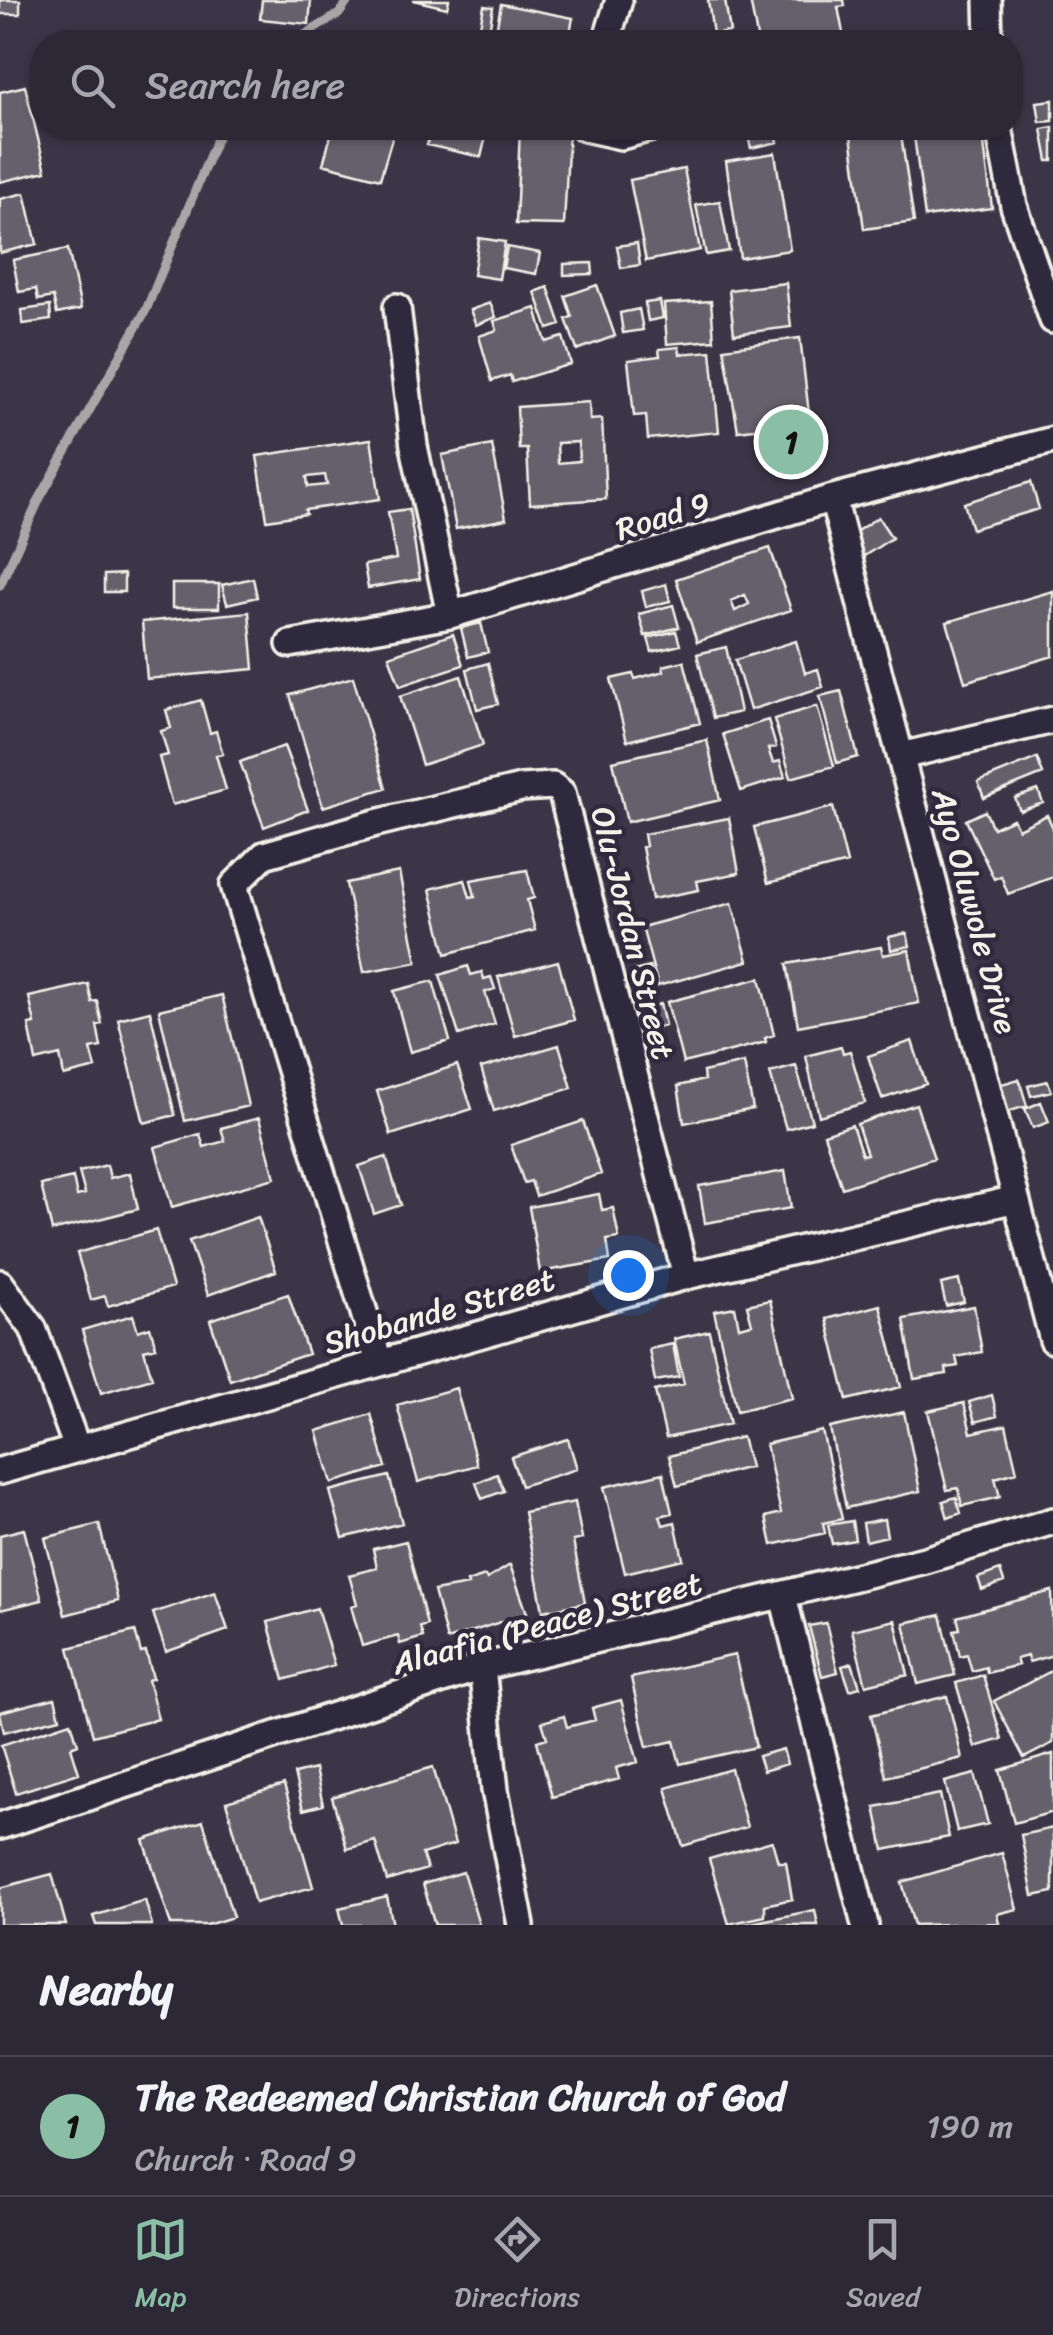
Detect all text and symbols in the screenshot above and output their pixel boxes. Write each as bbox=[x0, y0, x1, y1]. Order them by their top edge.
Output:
search box bbox=[30, 30, 1023, 140]
text: Search here bbox=[145, 52, 345, 119]
icon: search bbox=[65, 58, 120, 113]
pin: 1 bbox=[758, 404, 824, 480]
street label: Road 9 bbox=[609, 475, 718, 558]
street label: Ayo Oluwole Drive bbox=[914, 781, 1035, 1040]
street label: Olu-Jordan Street bbox=[574, 801, 691, 1066]
your location bbox=[603, 1250, 654, 1301]
street label: Shobande Street bbox=[317, 1251, 562, 1372]
street label: Alaafia (Peace) Street bbox=[385, 1555, 708, 1693]
text: Nearby bbox=[40, 1953, 173, 2027]
text: The Redeemed Christian Church of God bbox=[135, 2064, 785, 2131]
text: 1 bbox=[66, 2098, 79, 2155]
text: 190 m bbox=[927, 2098, 1013, 2155]
text: Church · Road 9 bbox=[135, 2131, 357, 2188]
tab: Map bbox=[133, 2212, 188, 2321]
tab: Directions bbox=[454, 2212, 580, 2321]
tab: Saved bbox=[846, 2212, 920, 2321]

